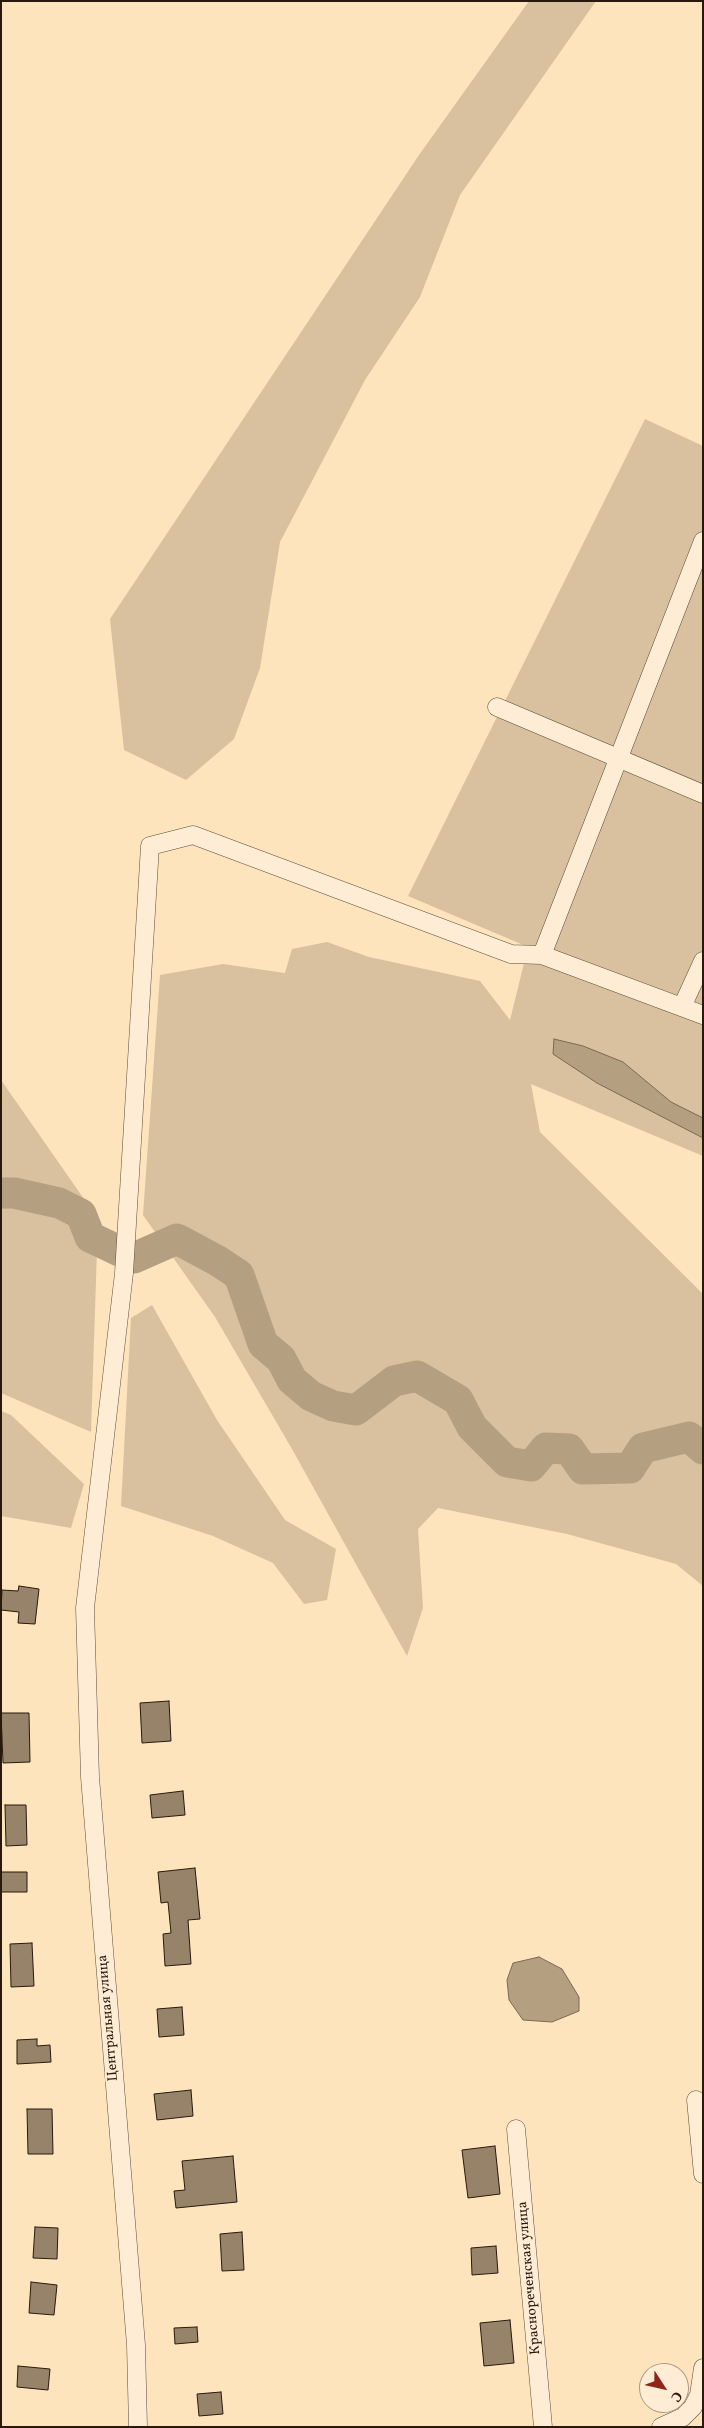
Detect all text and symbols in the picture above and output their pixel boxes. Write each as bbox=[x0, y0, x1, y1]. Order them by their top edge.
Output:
street label: Центральная улица bbox=[95, 1954, 123, 2082]
street label: Краснореченская улица bbox=[515, 2201, 545, 2355]
north arrow bbox=[639, 2363, 689, 2413]
text: С bbox=[666, 2387, 686, 2405]

